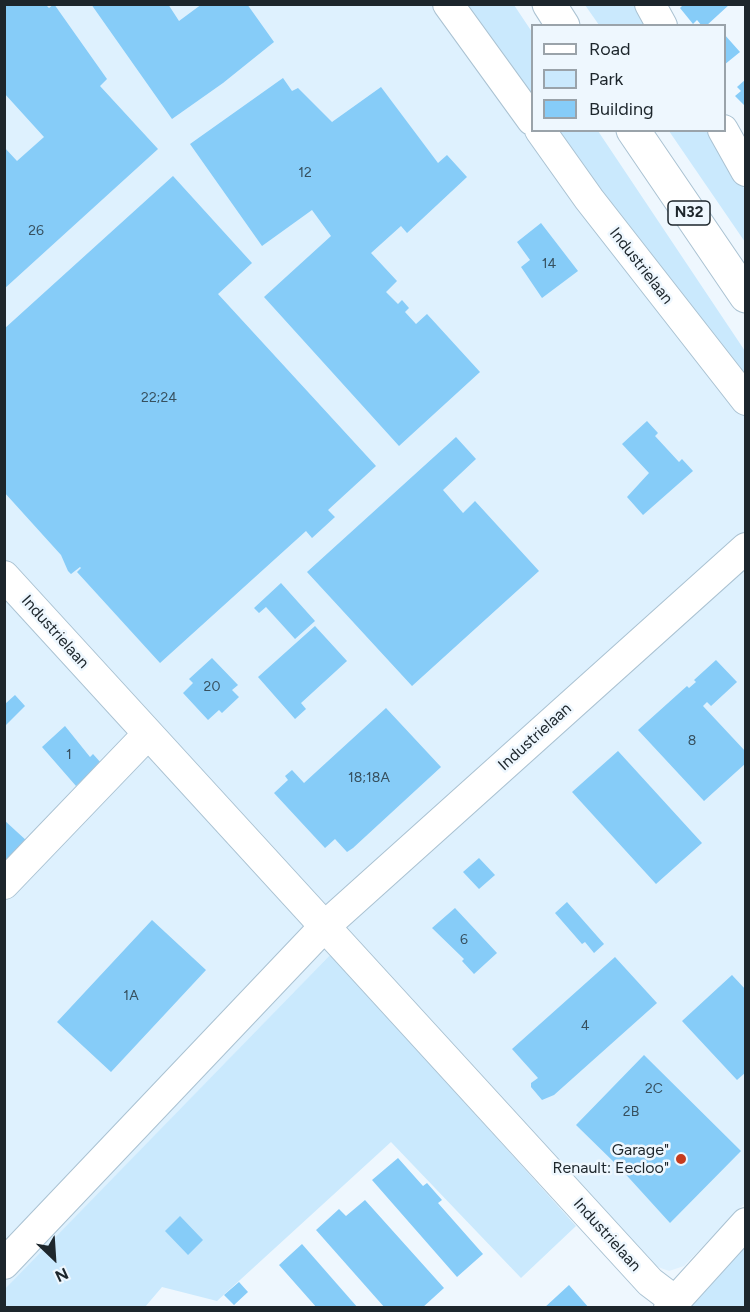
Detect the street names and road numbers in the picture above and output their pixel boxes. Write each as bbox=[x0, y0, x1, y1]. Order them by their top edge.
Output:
road number: N32 bbox=[668, 201, 710, 225]
street label: Industrielaan bbox=[605, 224, 677, 308]
street label: Industrielaan bbox=[17, 592, 93, 672]
street label: Industrielaan bbox=[495, 699, 575, 775]
street label: Industrielaan bbox=[569, 1195, 645, 1275]

